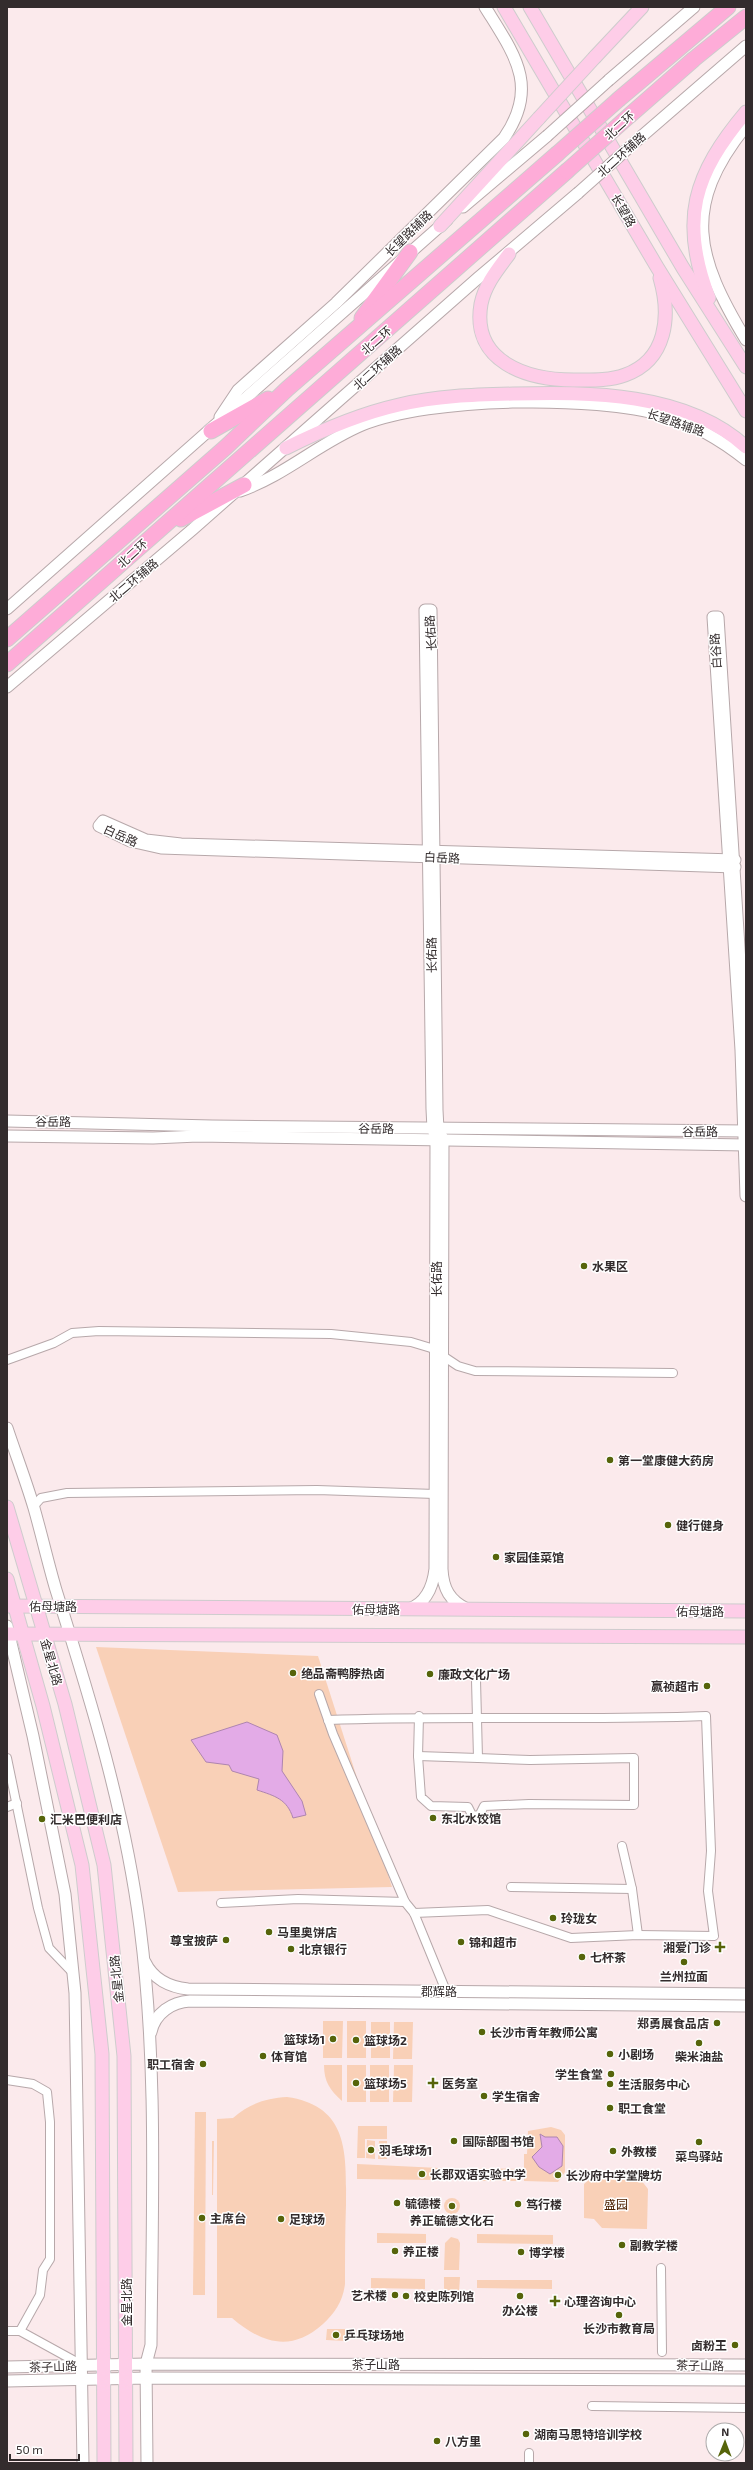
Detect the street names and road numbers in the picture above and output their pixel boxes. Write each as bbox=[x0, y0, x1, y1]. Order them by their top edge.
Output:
street label: 北二环 bbox=[601, 108, 637, 142]
street label: 北二环辅路 bbox=[594, 129, 648, 179]
street label: 长望路 bbox=[609, 191, 639, 229]
street label: 长望路辅路 bbox=[382, 207, 434, 259]
street label: 北二环 bbox=[358, 323, 394, 357]
street label: 北二环辅路 bbox=[350, 342, 404, 392]
street label: 长望路辅路 bbox=[645, 406, 707, 438]
street label: 北二环 bbox=[114, 536, 150, 570]
street label: 北二环辅路 bbox=[106, 555, 160, 605]
street label: 长佑路 bbox=[422, 615, 438, 651]
street label: 白谷路 bbox=[707, 633, 723, 669]
street label: 白岳路 bbox=[102, 821, 140, 849]
street label: 白岳路 bbox=[424, 849, 460, 865]
street label: 长佑路 bbox=[424, 937, 438, 973]
street label: 谷岳路 bbox=[35, 1114, 71, 1128]
street label: 谷岳路 bbox=[358, 1121, 394, 1135]
street label: 谷岳路 bbox=[682, 1124, 718, 1138]
street label: 长佑路 bbox=[429, 1261, 443, 1297]
street label: 佑母塘路 bbox=[29, 1599, 77, 1613]
street label: 佑母塘路 bbox=[352, 1602, 400, 1616]
street label: 佑母塘路 bbox=[676, 1604, 724, 1618]
street label: 金星北路 bbox=[39, 1637, 65, 1687]
street label: 金星北路 bbox=[107, 1954, 125, 2004]
street label: 郡辉路 bbox=[421, 1984, 457, 1998]
street label: 金星北路 bbox=[119, 2278, 133, 2326]
street label: 茶子山路 bbox=[352, 2357, 400, 2371]
street label: 茶子山路 bbox=[29, 2358, 77, 2374]
street label: 茶子山路 bbox=[676, 2358, 724, 2372]

